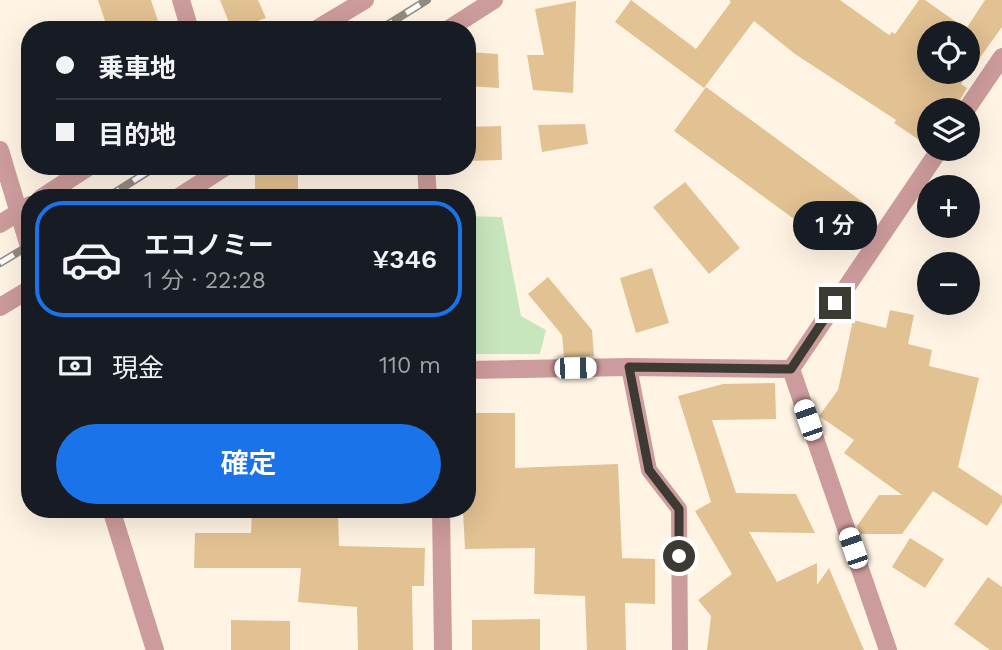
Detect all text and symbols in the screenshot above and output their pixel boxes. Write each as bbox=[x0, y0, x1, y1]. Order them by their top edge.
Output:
map controls bbox=[917, 21, 980, 315]
button: locate bbox=[917, 21, 980, 84]
text: 乗車地 bbox=[98, 53, 176, 83]
button: layers bbox=[917, 98, 980, 161]
text: 目的地 bbox=[98, 120, 176, 150]
button: + bbox=[917, 175, 980, 238]
callout: 1 分 bbox=[793, 202, 877, 250]
text: 1 分 bbox=[815, 212, 855, 239]
icon: car bbox=[60, 228, 123, 291]
text: エコノミー bbox=[144, 230, 274, 260]
text: ¥346 bbox=[372, 244, 437, 274]
button: − bbox=[917, 252, 980, 315]
text: 1 分 · 22:28 bbox=[144, 267, 266, 294]
route end bbox=[819, 287, 851, 319]
icon: cash bbox=[56, 347, 94, 385]
text: 110 m bbox=[379, 352, 441, 379]
text: 現金 bbox=[112, 353, 164, 383]
car bbox=[554, 357, 597, 379]
car bbox=[792, 397, 825, 443]
button: 確定 bbox=[56, 424, 441, 504]
car bbox=[837, 525, 870, 571]
route start bbox=[663, 540, 695, 572]

